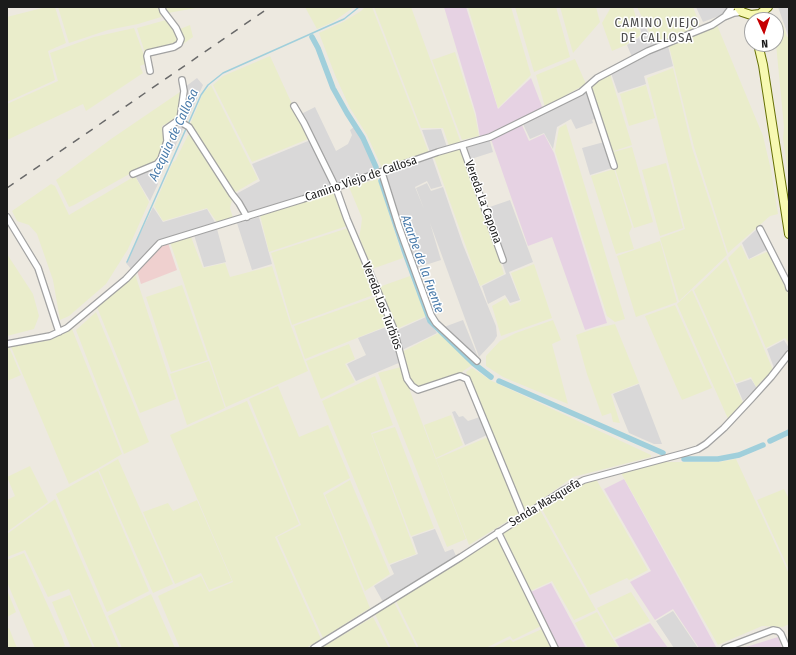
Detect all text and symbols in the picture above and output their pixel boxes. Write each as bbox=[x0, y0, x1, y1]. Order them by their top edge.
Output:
north arrow bbox=[744, 12, 784, 52]
district label: CAMINO VIEJO DE CALLOSA bbox=[615, 15, 699, 46]
text: N bbox=[761, 37, 768, 50]
water label: Acequia de Callosa bbox=[146, 87, 202, 183]
street label: Camino Viejo de Callosa bbox=[303, 153, 419, 205]
street label: Vereda La Capona bbox=[461, 159, 505, 245]
water label: Azarbe de la Fuente bbox=[397, 213, 447, 315]
street label: Vereda Los Turbios bbox=[359, 260, 405, 352]
street label: Senda Masquefa bbox=[507, 476, 583, 530]

